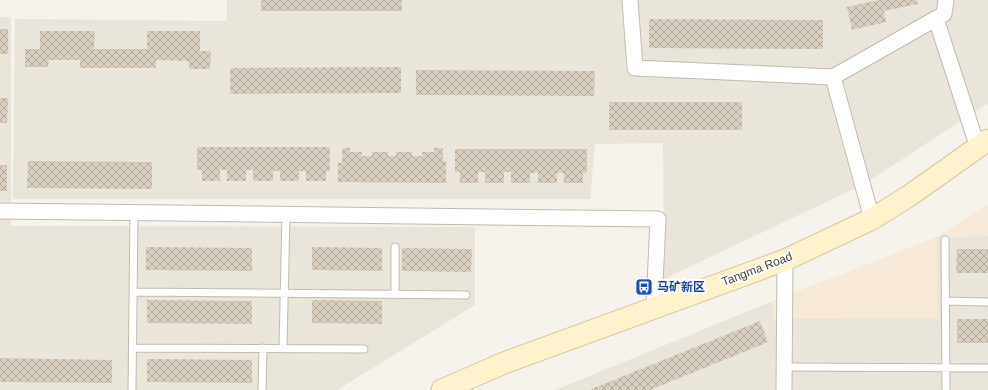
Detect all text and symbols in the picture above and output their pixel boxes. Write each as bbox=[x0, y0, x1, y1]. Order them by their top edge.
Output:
street label: Tangma Road bbox=[720, 249, 794, 289]
bus stop icon: 马矿新区 bbox=[634, 277, 654, 297]
place label: 马矿新区 bbox=[657, 280, 705, 294]

